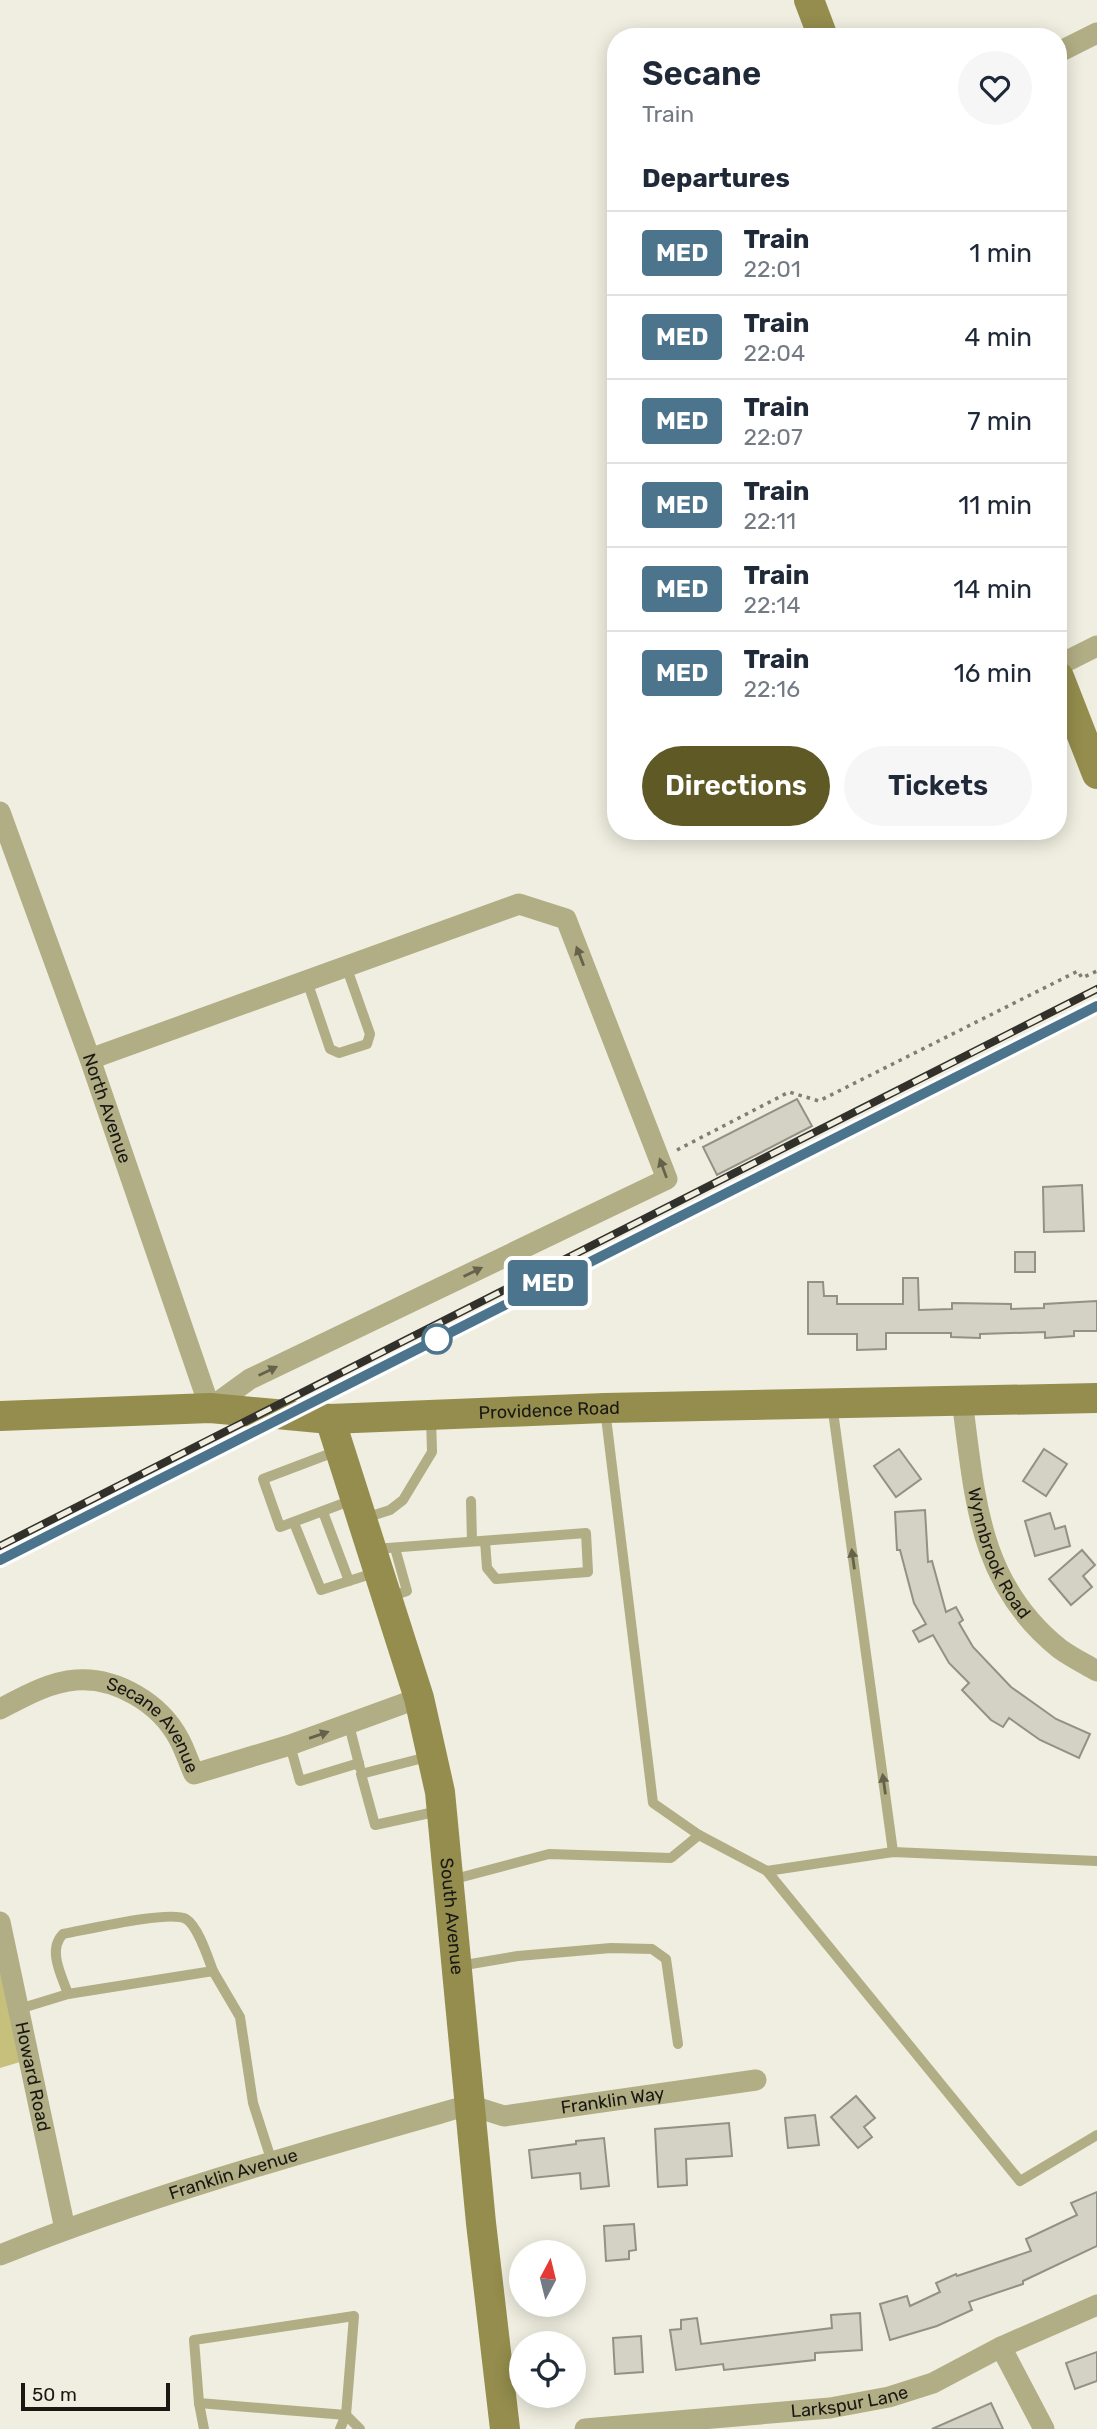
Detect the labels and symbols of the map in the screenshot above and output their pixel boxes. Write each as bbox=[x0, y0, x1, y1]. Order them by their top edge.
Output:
one-way arrow bbox=[575, 945, 586, 966]
street label: North Avenue bbox=[78, 1050, 136, 1166]
one-way arrow bbox=[657, 1157, 668, 1178]
line badge: MED bbox=[508, 1260, 588, 1306]
one-way arrow bbox=[463, 1267, 483, 1278]
unlabelled marker bbox=[422, 1324, 452, 1354]
one-way arrow bbox=[258, 1365, 278, 1376]
street label: Providence Road bbox=[478, 1397, 620, 1424]
street label: Wynnbrook Road bbox=[963, 1486, 1035, 1623]
one-way arrow bbox=[848, 1548, 859, 1570]
street label: Secane Avenue bbox=[104, 1673, 203, 1776]
one-way arrow bbox=[309, 1729, 330, 1740]
one-way arrow bbox=[878, 1773, 889, 1795]
street label: South Avenue bbox=[435, 1857, 468, 1976]
street label: Howard Road bbox=[10, 2020, 55, 2133]
street label: Franklin Way bbox=[559, 2082, 666, 2119]
street label: Franklin Avenue bbox=[166, 2144, 300, 2204]
north arrow bbox=[509, 2240, 586, 2317]
scale bar bbox=[21, 2380, 170, 2412]
street label: Larkspur Lane bbox=[790, 2381, 911, 2422]

